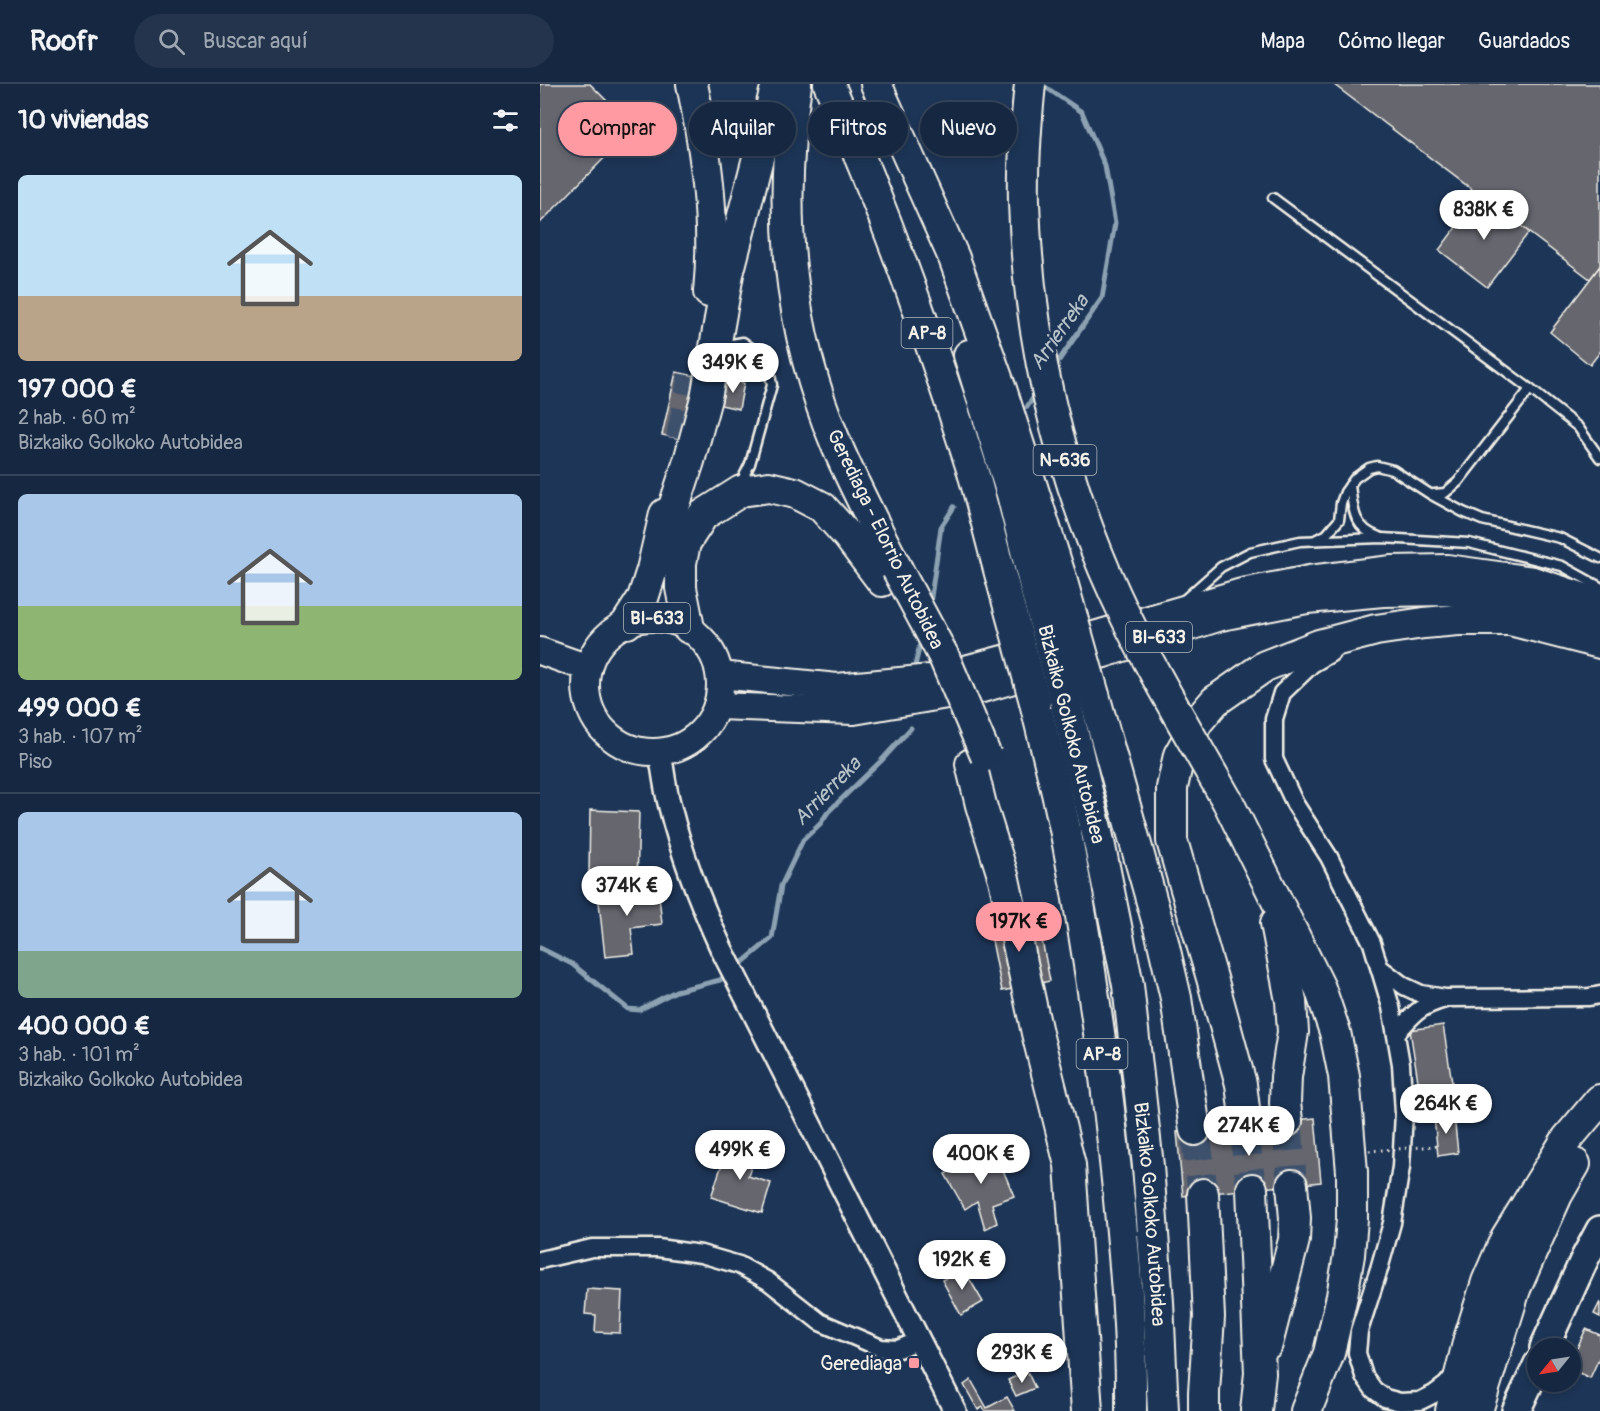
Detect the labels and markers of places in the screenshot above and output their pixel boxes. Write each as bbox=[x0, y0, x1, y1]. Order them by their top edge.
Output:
pin: 838K € bbox=[1435, 190, 1533, 241]
pin: 349K € bbox=[684, 343, 782, 394]
pin: 374K € bbox=[578, 866, 676, 917]
pin: 197K € bbox=[970, 902, 1068, 953]
pin: 264K € bbox=[1397, 1084, 1495, 1135]
pin: 274K € bbox=[1200, 1106, 1298, 1157]
pin: 499K € bbox=[691, 1130, 789, 1181]
pin: 400K € bbox=[932, 1134, 1030, 1185]
pin: 192K € bbox=[913, 1240, 1011, 1291]
pin: 293K € bbox=[973, 1333, 1071, 1384]
place label: Gerediaga bbox=[820, 1351, 902, 1376]
marker: Gerediaga bbox=[907, 1356, 921, 1370]

